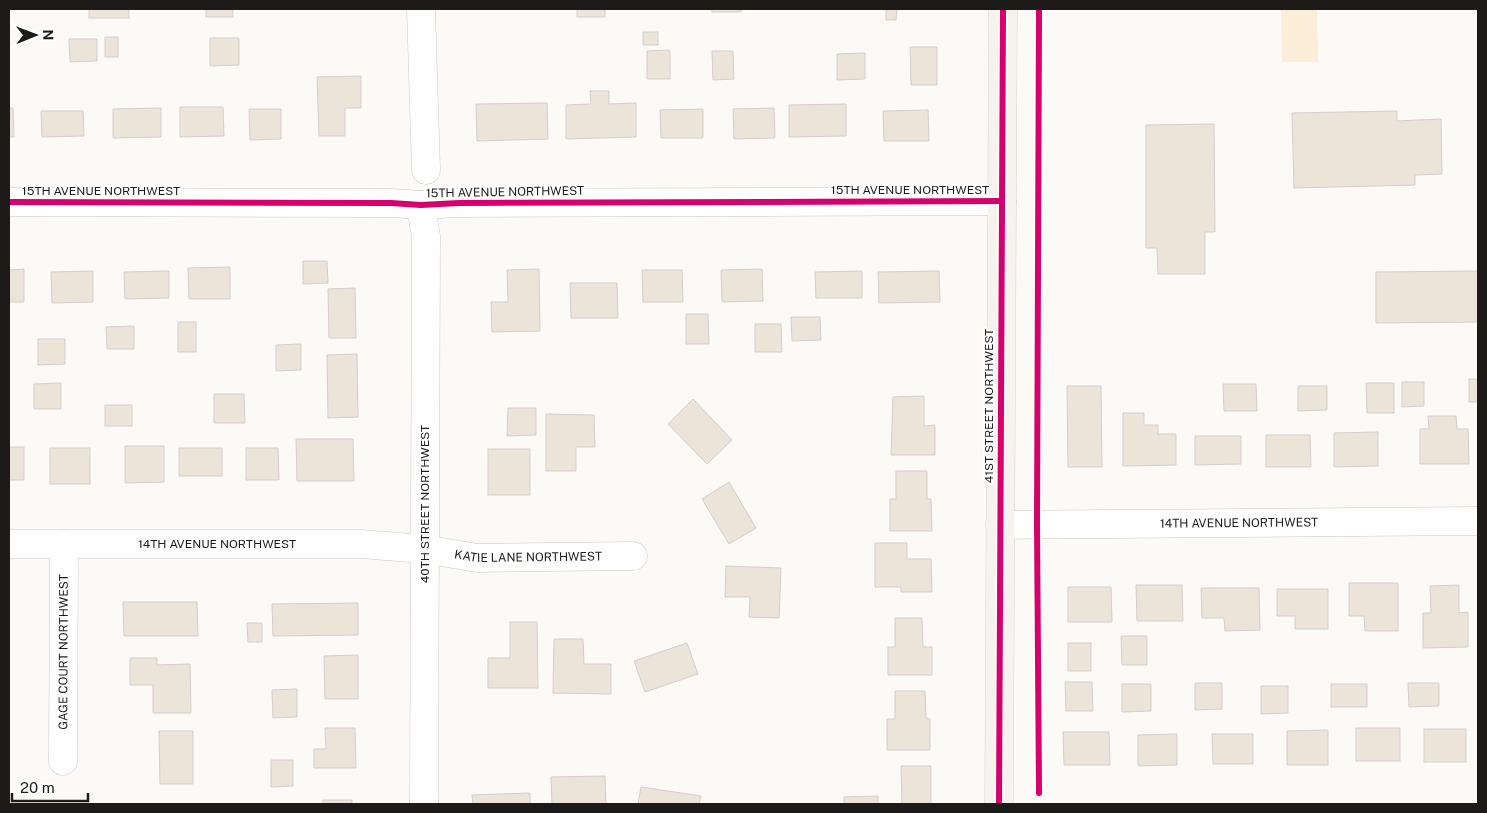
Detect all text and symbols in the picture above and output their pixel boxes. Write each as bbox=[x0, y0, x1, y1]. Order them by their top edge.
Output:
north arrow bbox=[10, 10, 60, 60]
text: N bbox=[40, 29, 56, 40]
street label: 15TH AVENUE NORTHWEST bbox=[831, 183, 989, 197]
street label: 15TH AVENUE NORTHWEST bbox=[22, 184, 180, 198]
street label: 15TH AVENUE NORTHWEST bbox=[426, 184, 584, 200]
street label: 41ST STREET NORTHWEST bbox=[982, 329, 996, 483]
street label: 40TH STREET NORTHWEST bbox=[418, 425, 432, 583]
street label: 14TH AVENUE NORTHWEST bbox=[1160, 515, 1318, 531]
street label: 14TH AVENUE NORTHWEST bbox=[138, 537, 296, 551]
street label: KATIE LANE NORTHWEST bbox=[453, 547, 602, 565]
street label: GAGE COURT NORTHWEST bbox=[56, 574, 71, 730]
scale bar bbox=[12, 770, 89, 802]
text: 20 m bbox=[20, 779, 55, 796]

